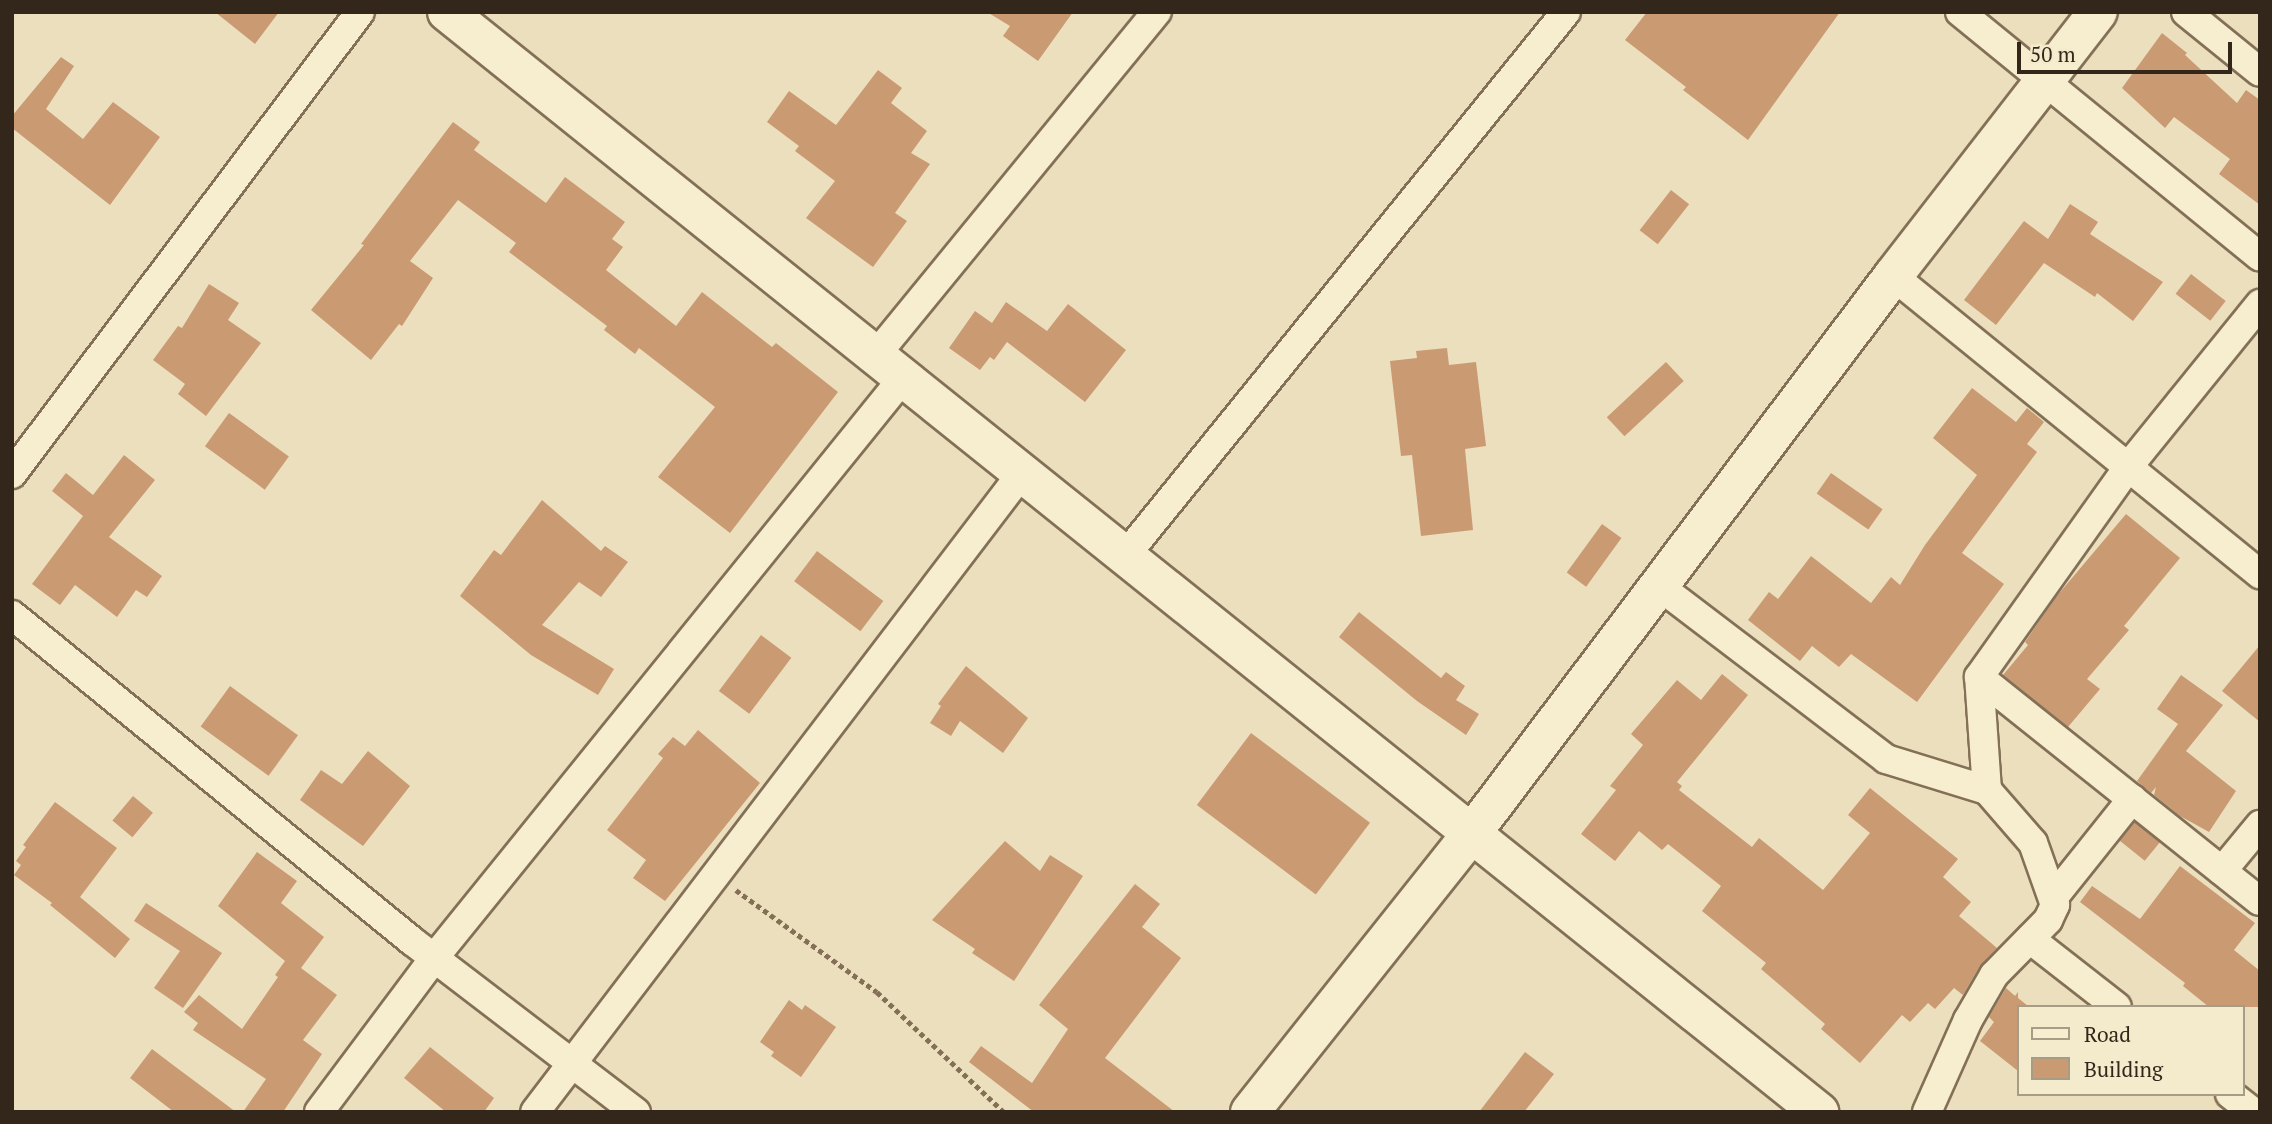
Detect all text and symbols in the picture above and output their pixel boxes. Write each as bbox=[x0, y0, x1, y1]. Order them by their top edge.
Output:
scale bar bbox=[2020, 28, 2235, 72]
text: 50 m bbox=[2030, 40, 2076, 68]
legend bbox=[2016, 1005, 2244, 1096]
text: Road bbox=[2084, 1020, 2131, 1048]
text: Building bbox=[2084, 1055, 2163, 1083]

